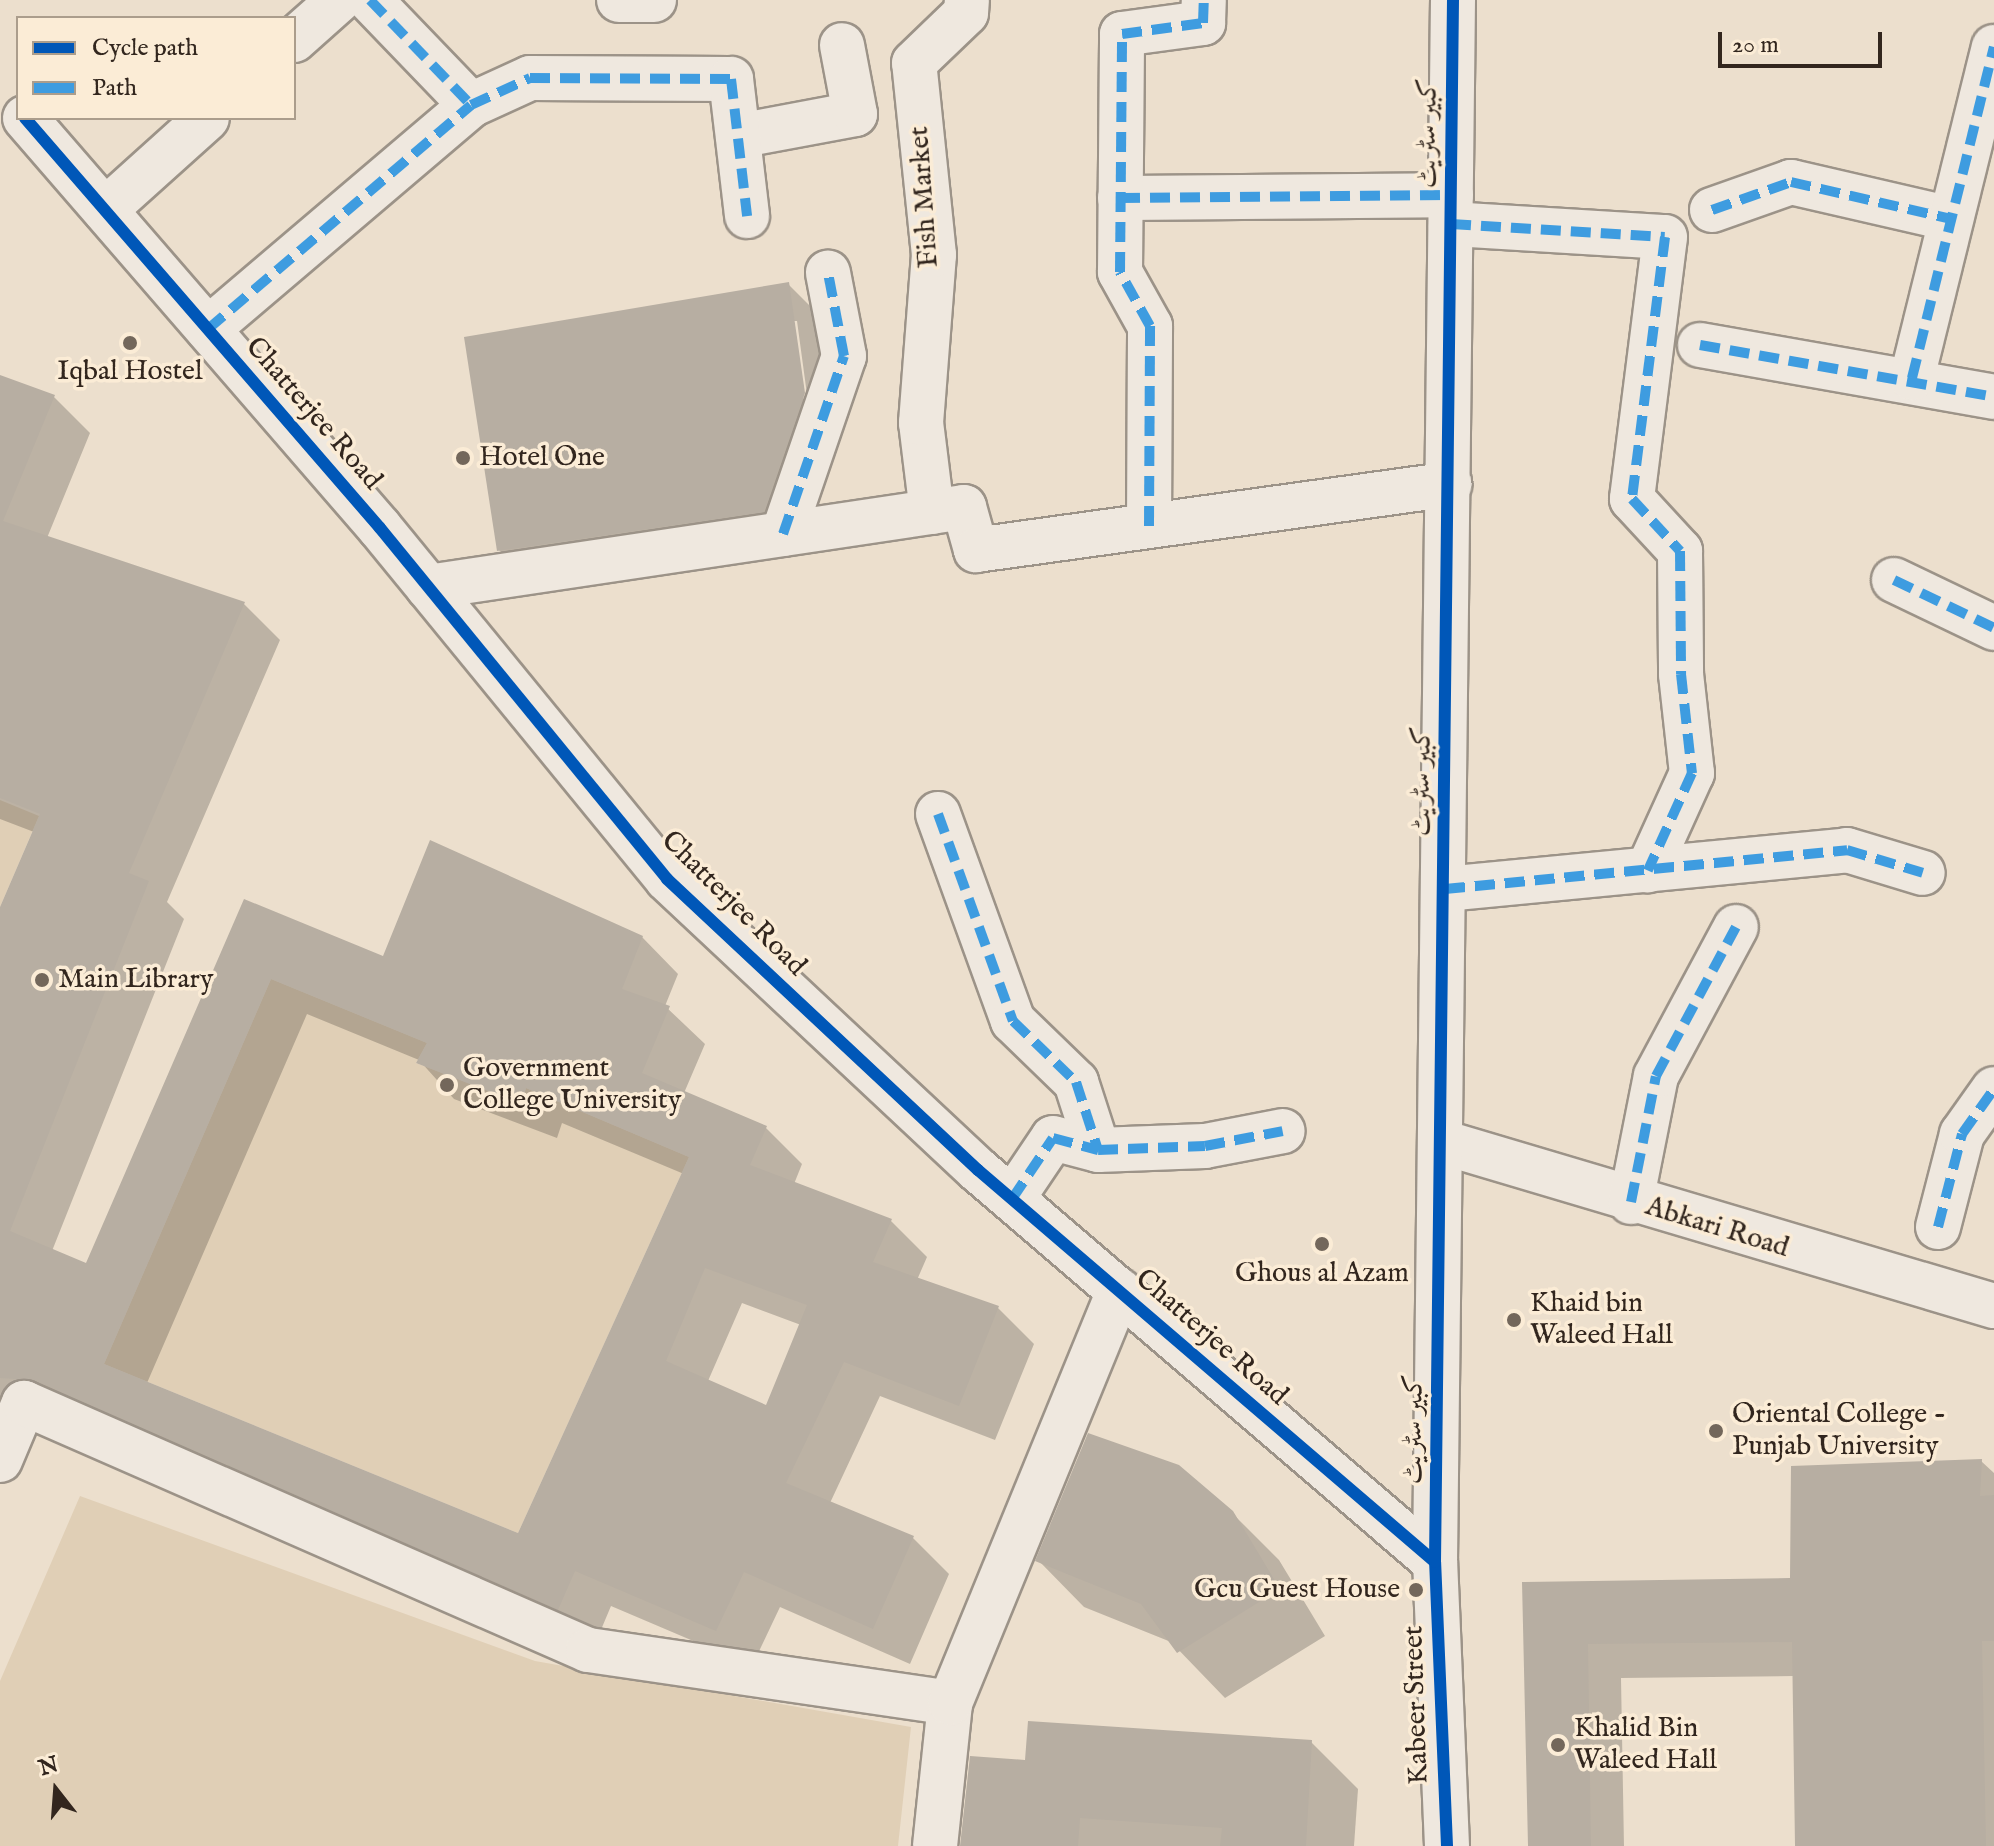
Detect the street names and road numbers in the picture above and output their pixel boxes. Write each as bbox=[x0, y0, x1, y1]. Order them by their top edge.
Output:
street label: کبیر سٹریٹ bbox=[1410, 78, 1446, 188]
street label: Fish Market bbox=[903, 125, 947, 269]
street label: Chatterjee Road bbox=[238, 331, 388, 497]
street label: کبیر سٹریٹ bbox=[1404, 726, 1440, 836]
street label: Chatterjee Road bbox=[654, 825, 812, 983]
street label: Abkari Road bbox=[1641, 1190, 1793, 1266]
street label: Chatterjee Road bbox=[1128, 1263, 1294, 1413]
street label: کبیر سٹریٹ bbox=[1396, 1374, 1432, 1484]
street label: Kabeer Street bbox=[1397, 1625, 1437, 1785]

